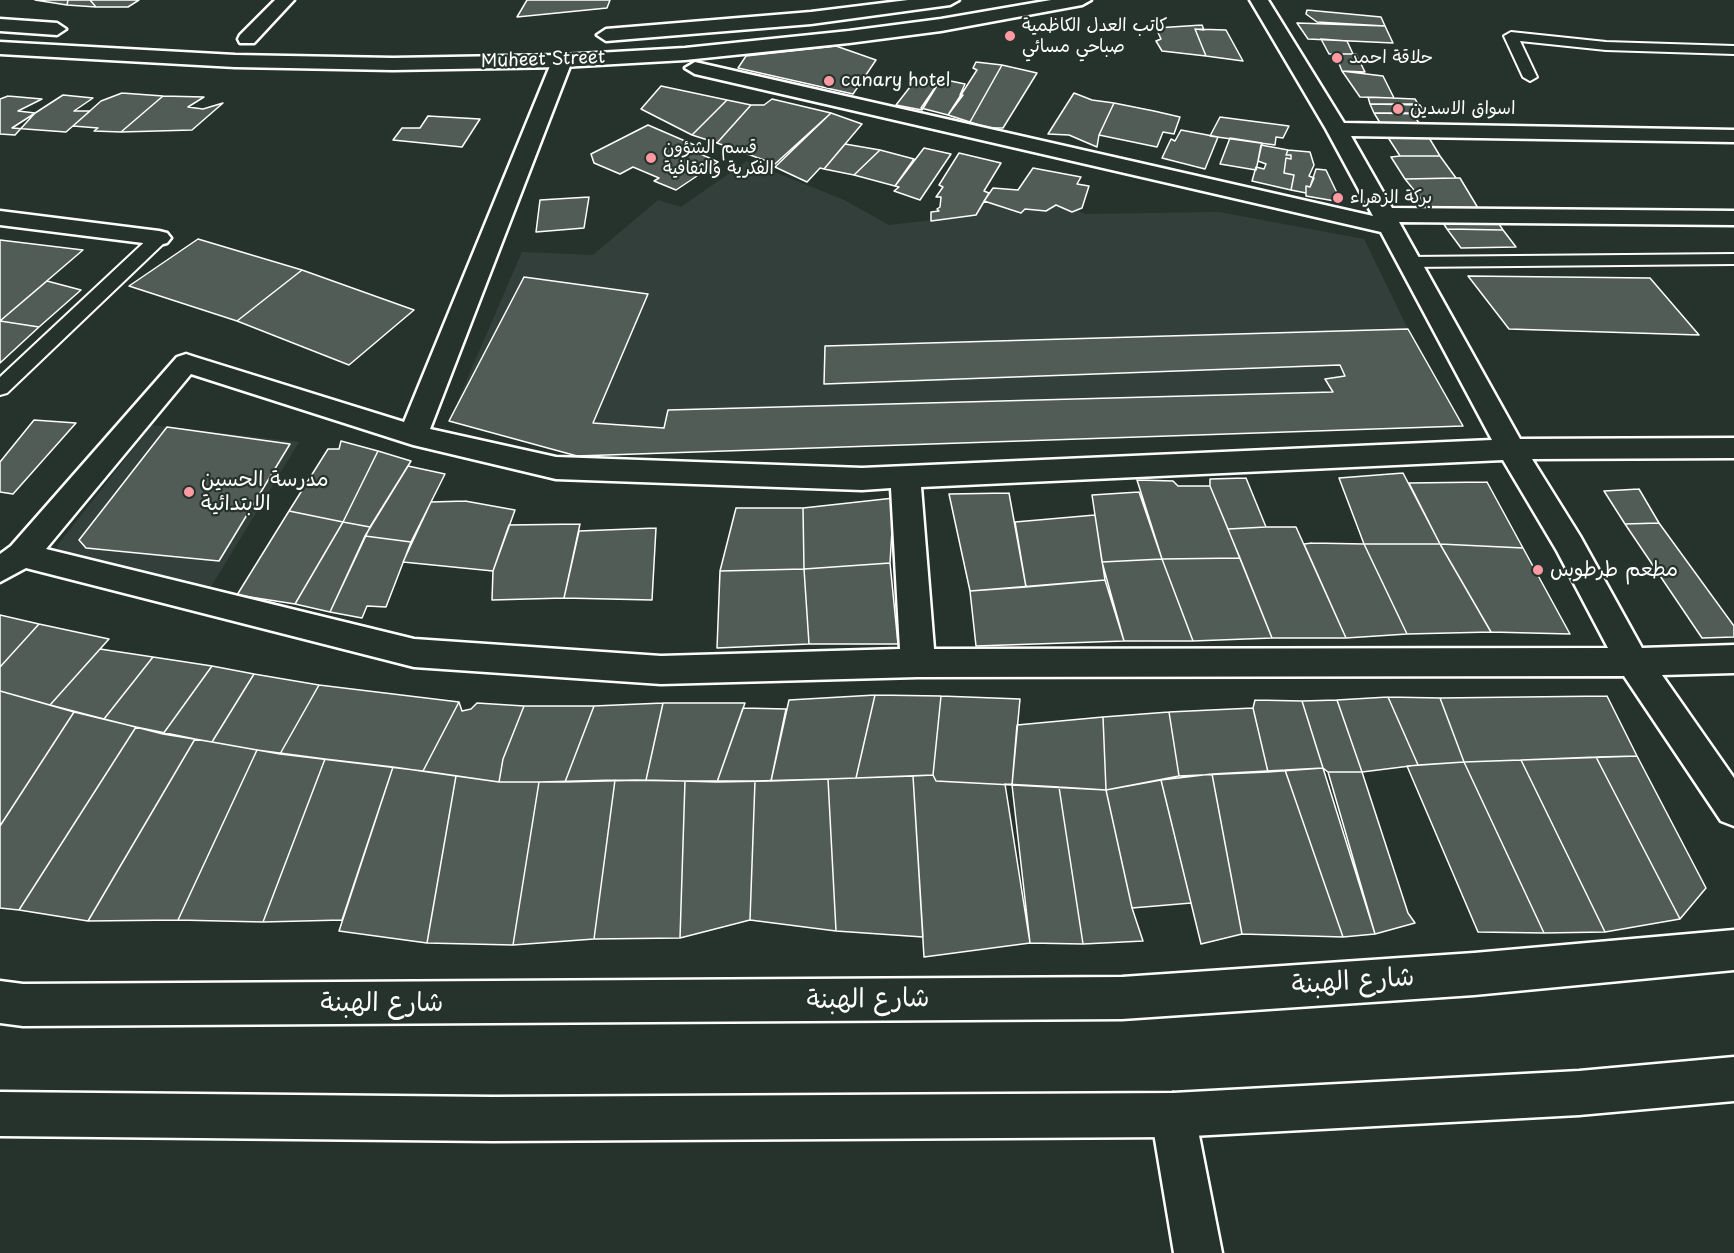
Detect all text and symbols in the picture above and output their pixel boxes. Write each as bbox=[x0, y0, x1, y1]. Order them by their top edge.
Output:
place label: كاتب العدل الكاظمية صباحي مسائي bbox=[1022, 15, 1167, 57]
marker: كاتب العدل الكاظمية صباحي مسائي bbox=[1003, 29, 1017, 43]
street label: Muheet Street bbox=[480, 47, 606, 73]
place label: حلاقة احمد bbox=[1349, 47, 1433, 69]
marker: حلاقة احمد bbox=[1330, 51, 1344, 65]
place label: canary hotel bbox=[841, 70, 950, 92]
marker: canary hotel bbox=[822, 74, 836, 88]
place label: اسواق الاسدين bbox=[1410, 98, 1515, 120]
marker: اسواق الاسدين bbox=[1391, 102, 1405, 116]
place label: قسم الشؤون الفكرية والثقافية bbox=[663, 137, 774, 180]
marker: قسم الشؤون الفكرية والثقافية bbox=[644, 151, 658, 165]
place label: بركة الزهراء bbox=[1350, 187, 1432, 209]
marker: بركة الزهراء bbox=[1331, 191, 1345, 205]
place label: مدرسة الحسين الابتدائية bbox=[201, 467, 329, 517]
marker: مدرسة الحسين الابتدائية bbox=[182, 485, 196, 499]
place label: مطعم طرطوس bbox=[1550, 557, 1678, 583]
marker: مطعم طرطوس bbox=[1531, 563, 1545, 577]
street label: شارع الهبنة bbox=[1291, 962, 1415, 1002]
street label: شارع الهبنة bbox=[806, 983, 930, 1017]
street label: شارع الهبنة bbox=[321, 988, 443, 1020]

